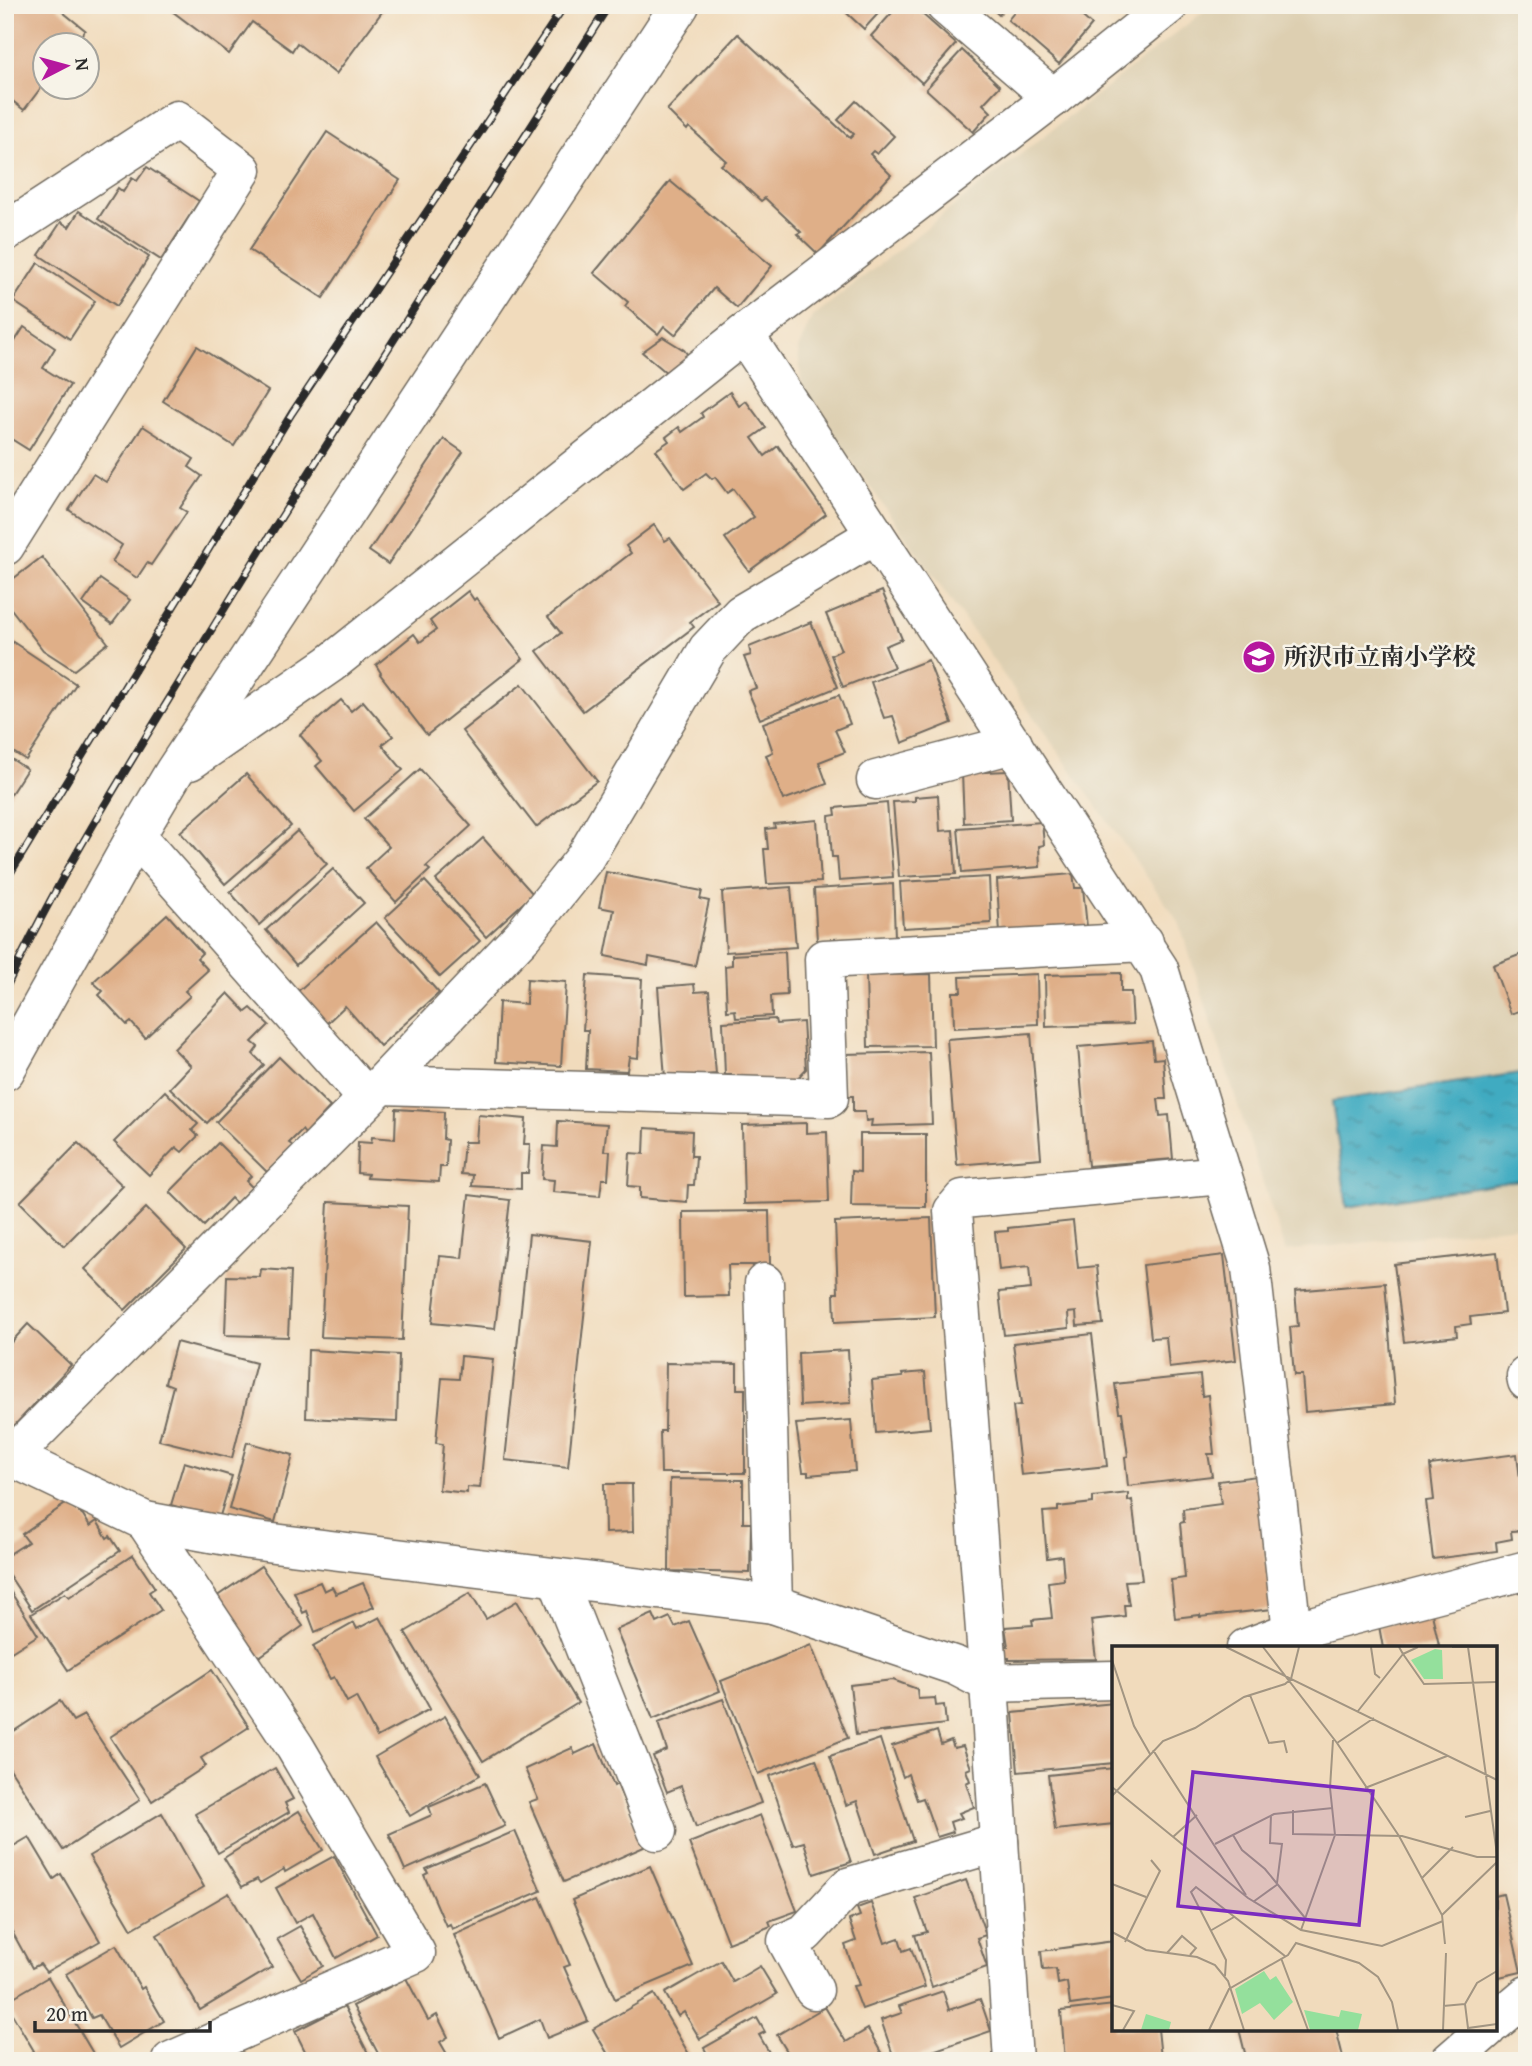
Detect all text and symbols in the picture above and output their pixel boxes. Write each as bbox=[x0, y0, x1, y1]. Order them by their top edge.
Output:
north arrow bbox=[32, 32, 102, 102]
text: N bbox=[68, 56, 98, 72]
school or university icon: 所沢市立南小学校 bbox=[1240, 638, 1278, 676]
place label: 所沢市立南小学校 bbox=[1284, 639, 1476, 674]
inset map bbox=[1112, 1646, 1497, 2031]
scale bar bbox=[35, 1989, 210, 2033]
text: 20 m bbox=[46, 1998, 88, 2029]

